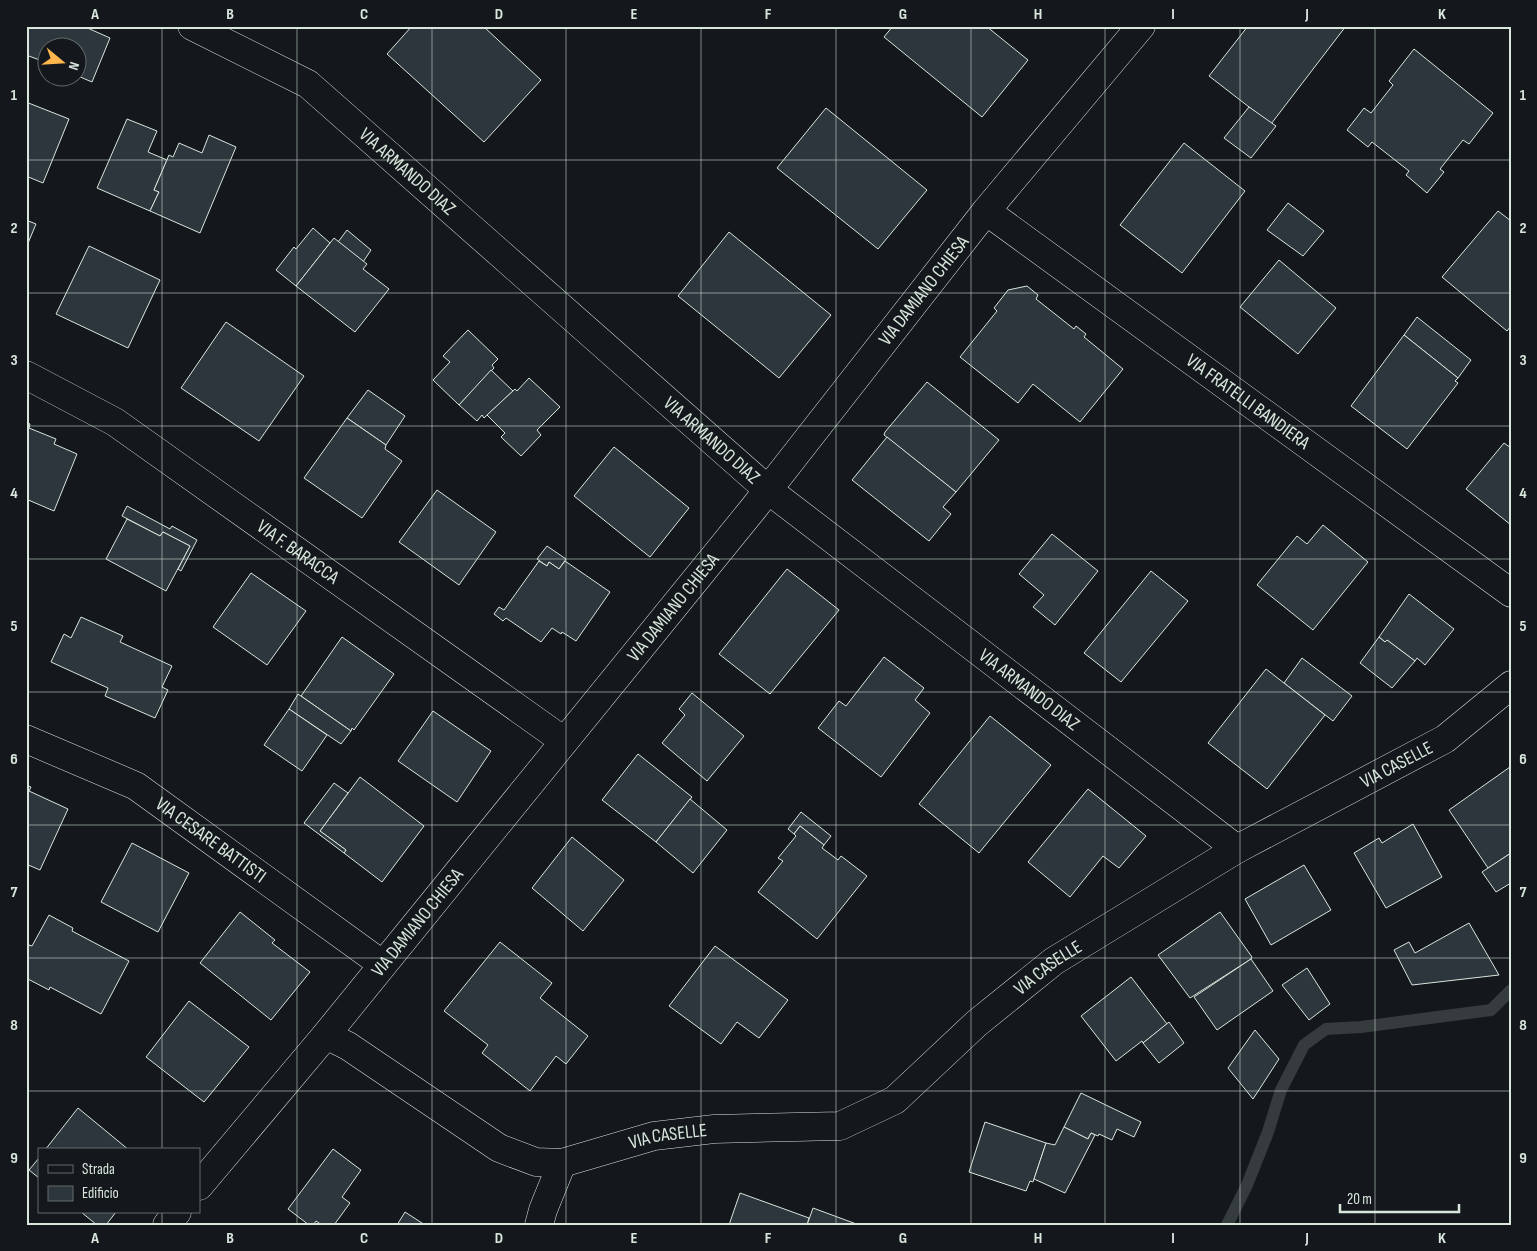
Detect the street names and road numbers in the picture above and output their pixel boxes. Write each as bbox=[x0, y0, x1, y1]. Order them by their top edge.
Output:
street label: VIA ARMANDO DIAZ bbox=[354, 123, 460, 220]
street label: VIA DAMIANO CHIESA bbox=[874, 230, 974, 350]
street label: VIA FRATELLI BANDIERA bbox=[1182, 349, 1315, 455]
street label: VIA ARMANDO DIAZ bbox=[659, 392, 765, 489]
street label: VIA F. BARACCA bbox=[252, 515, 344, 590]
street label: VIA DAMIANO CHIESA bbox=[622, 548, 724, 666]
street label: VIA ARMANDO DIAZ bbox=[974, 644, 1084, 736]
street label: VIA CASELLE bbox=[1356, 736, 1437, 793]
street label: VIA CESARE BATTISTI bbox=[151, 792, 271, 888]
street label: VIA DAMIANO CHIESA bbox=[366, 863, 469, 982]
street label: VIA CASELLE bbox=[1009, 935, 1086, 1000]
street label: VIA CASELLE bbox=[626, 1118, 708, 1154]

